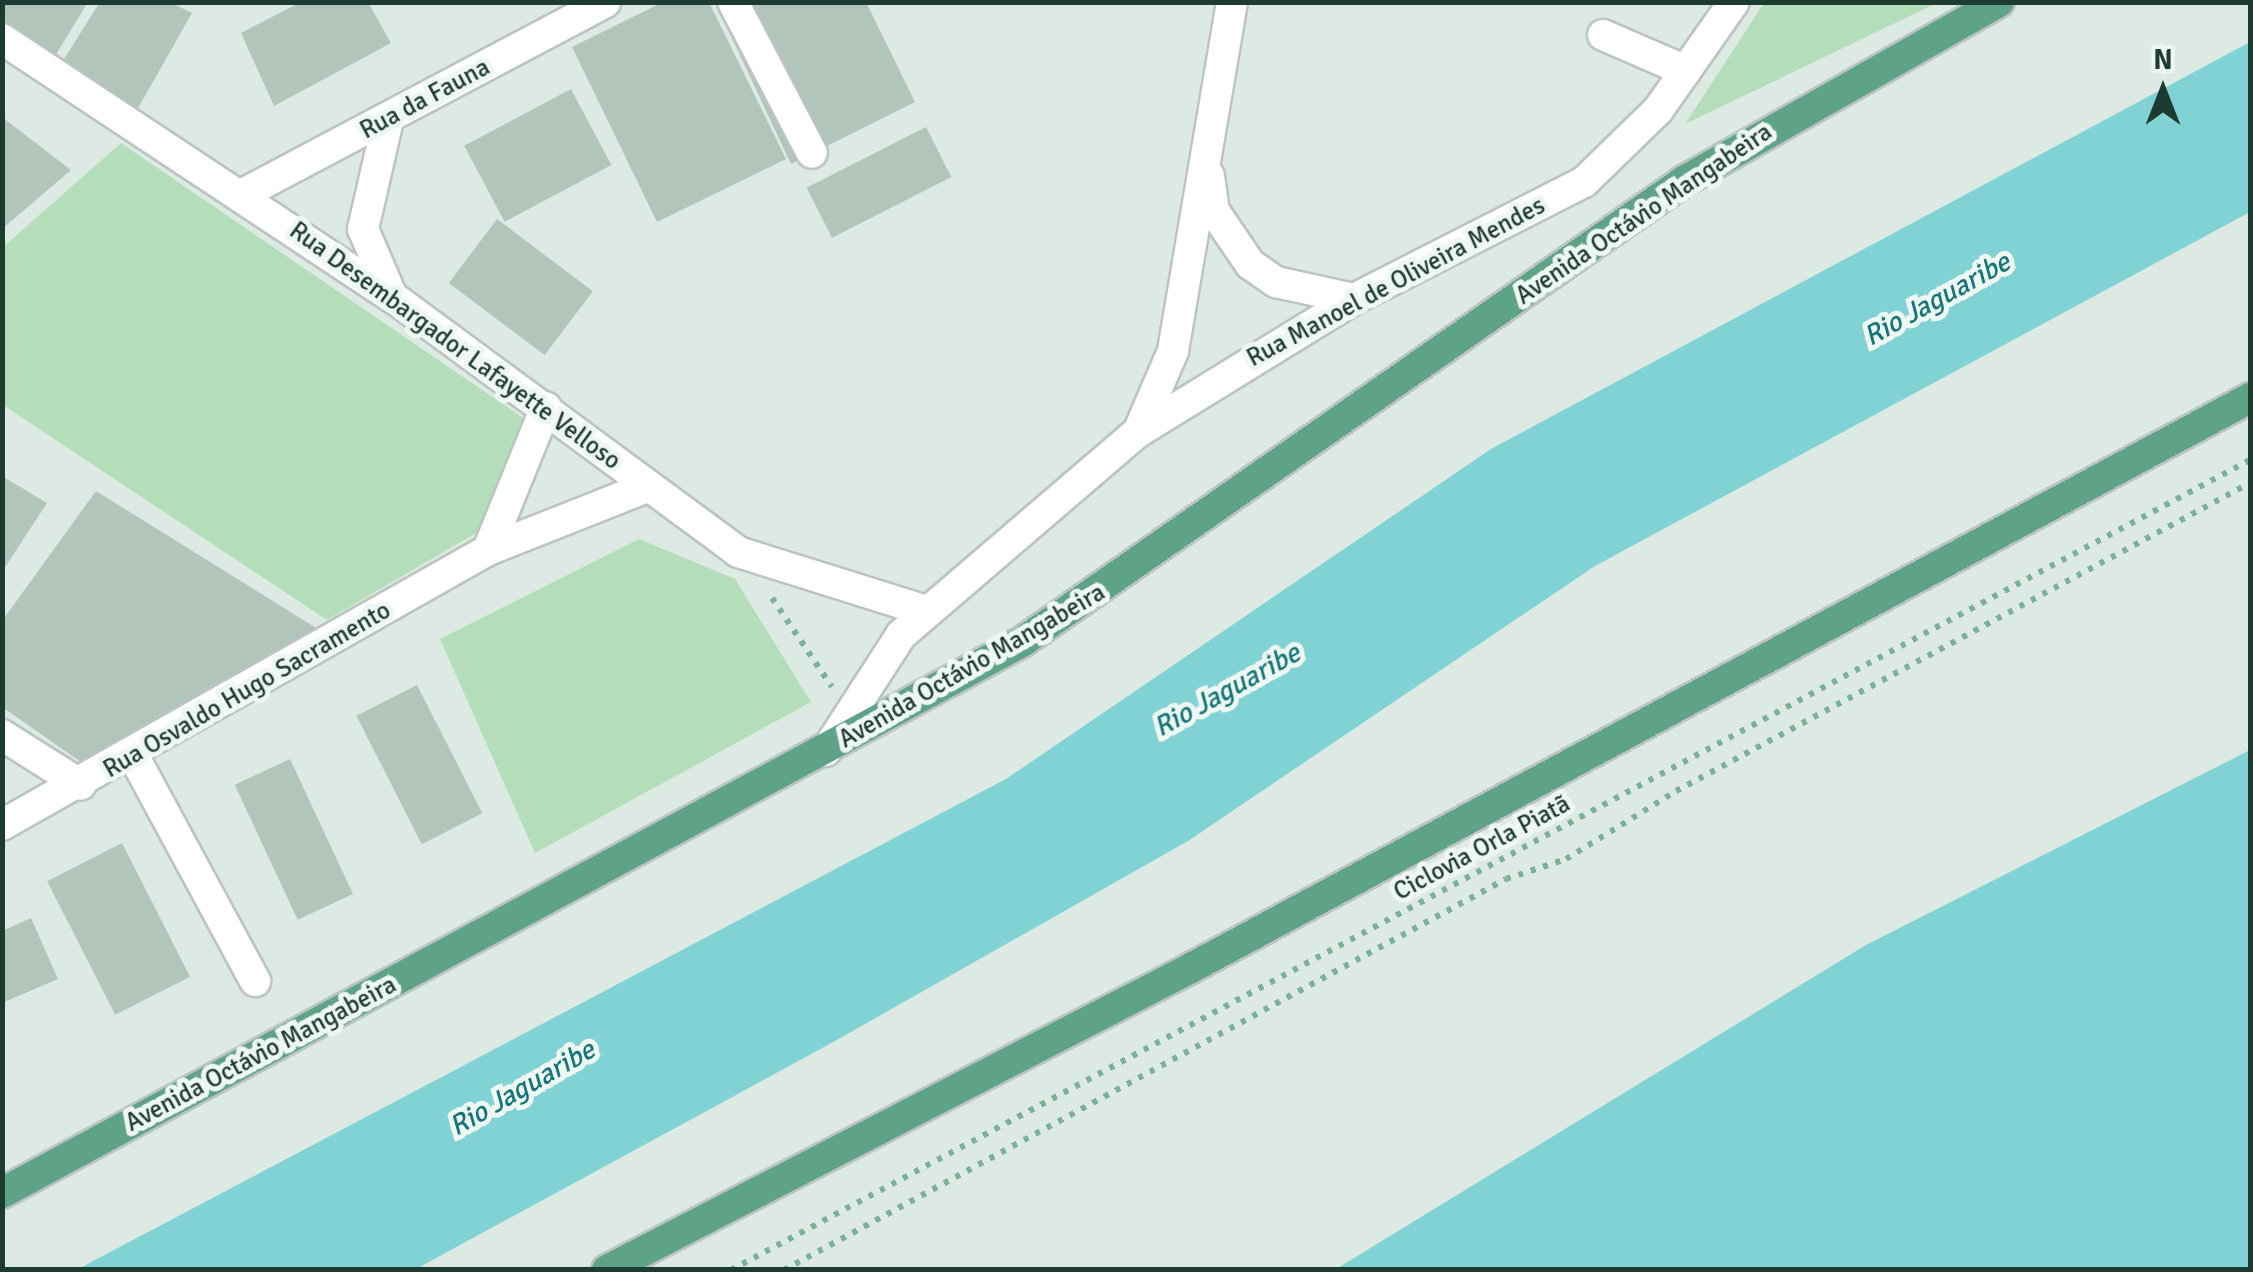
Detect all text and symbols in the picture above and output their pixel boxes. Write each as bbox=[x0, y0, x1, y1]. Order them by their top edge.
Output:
north arrow bbox=[2113, 40, 2213, 140]
text: N bbox=[2153, 43, 2173, 77]
street label: Rua da Fauna bbox=[355, 52, 495, 146]
street label: Avenida Octávio Mangabeira bbox=[1510, 117, 1778, 311]
street label: Rua Manoel de Oliveira Mendes bbox=[1242, 191, 1550, 373]
street label: Rua Desembargador Lafayette Velloso bbox=[284, 216, 626, 476]
water label: Rio Jaguaribe bbox=[1858, 245, 2016, 353]
street label: Avenida Octávio Mangabeira bbox=[834, 577, 1110, 755]
street label: Rua Osvaldo Hugo Sacramento bbox=[98, 595, 396, 785]
water label: Rio Jaguaribe bbox=[1148, 636, 1306, 744]
street label: Ciclovia Orla Piatã bbox=[1389, 789, 1575, 907]
street label: Avenida Octávio Mangabeira bbox=[120, 970, 402, 1138]
water label: Rio Jaguaribe bbox=[443, 1033, 601, 1143]

